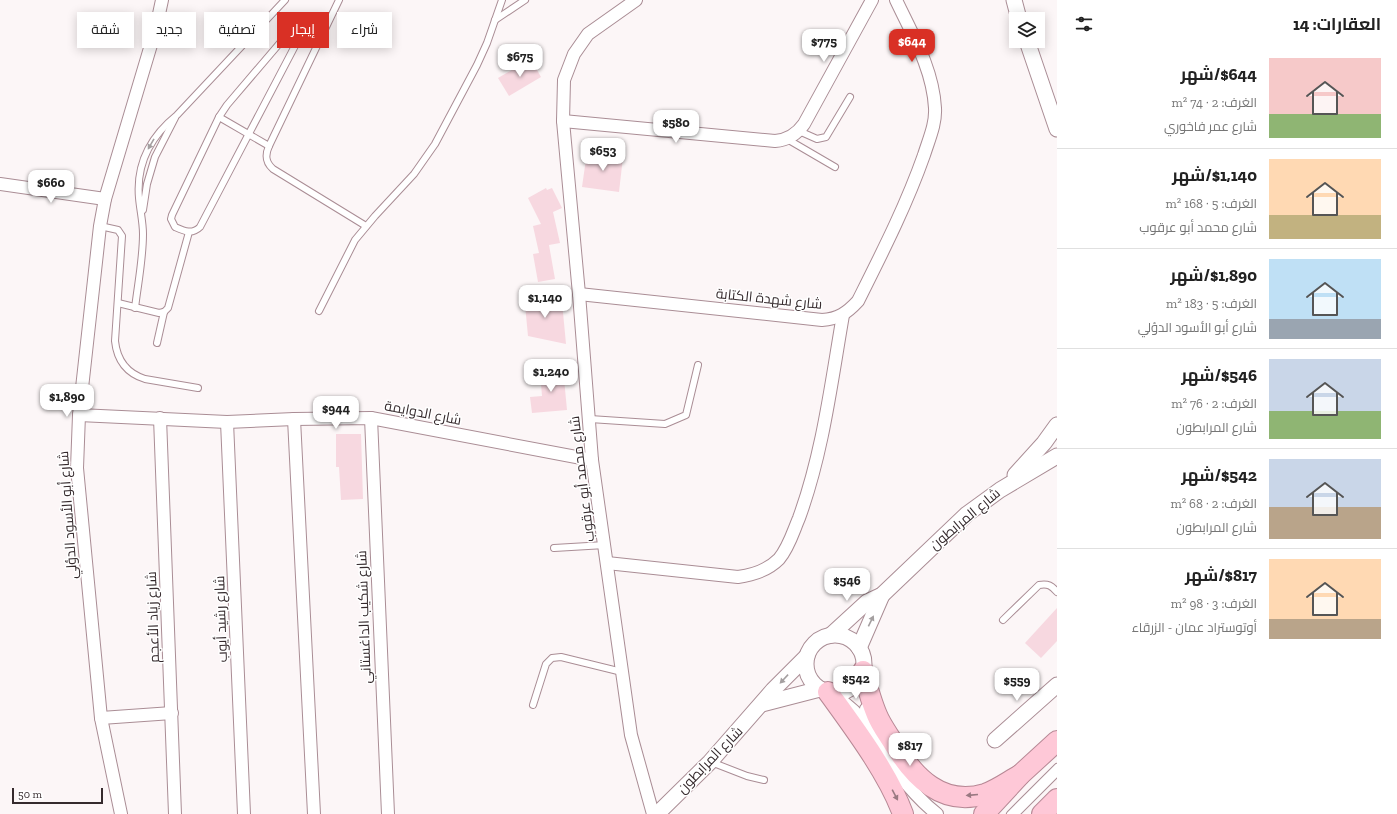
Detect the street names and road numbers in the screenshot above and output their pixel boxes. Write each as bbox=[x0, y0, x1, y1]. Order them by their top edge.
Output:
street label: شارع شهدة الكتابة bbox=[715, 285, 823, 313]
street label: شارع الدوايمة bbox=[383, 397, 463, 429]
street label: شارع محمد أبو عرقوب bbox=[565, 415, 598, 543]
street label: شارع أبو الأسود الدؤلي bbox=[54, 450, 84, 580]
street label: شارع المرابطون bbox=[926, 485, 1004, 553]
street label: شارع شكيب الداغستاني bbox=[353, 550, 378, 684]
street label: شارع زياد الأعجم bbox=[143, 571, 164, 663]
street label: شارع رشيد أيوب bbox=[210, 575, 231, 663]
street label: شارع المرابطون bbox=[674, 723, 746, 797]

